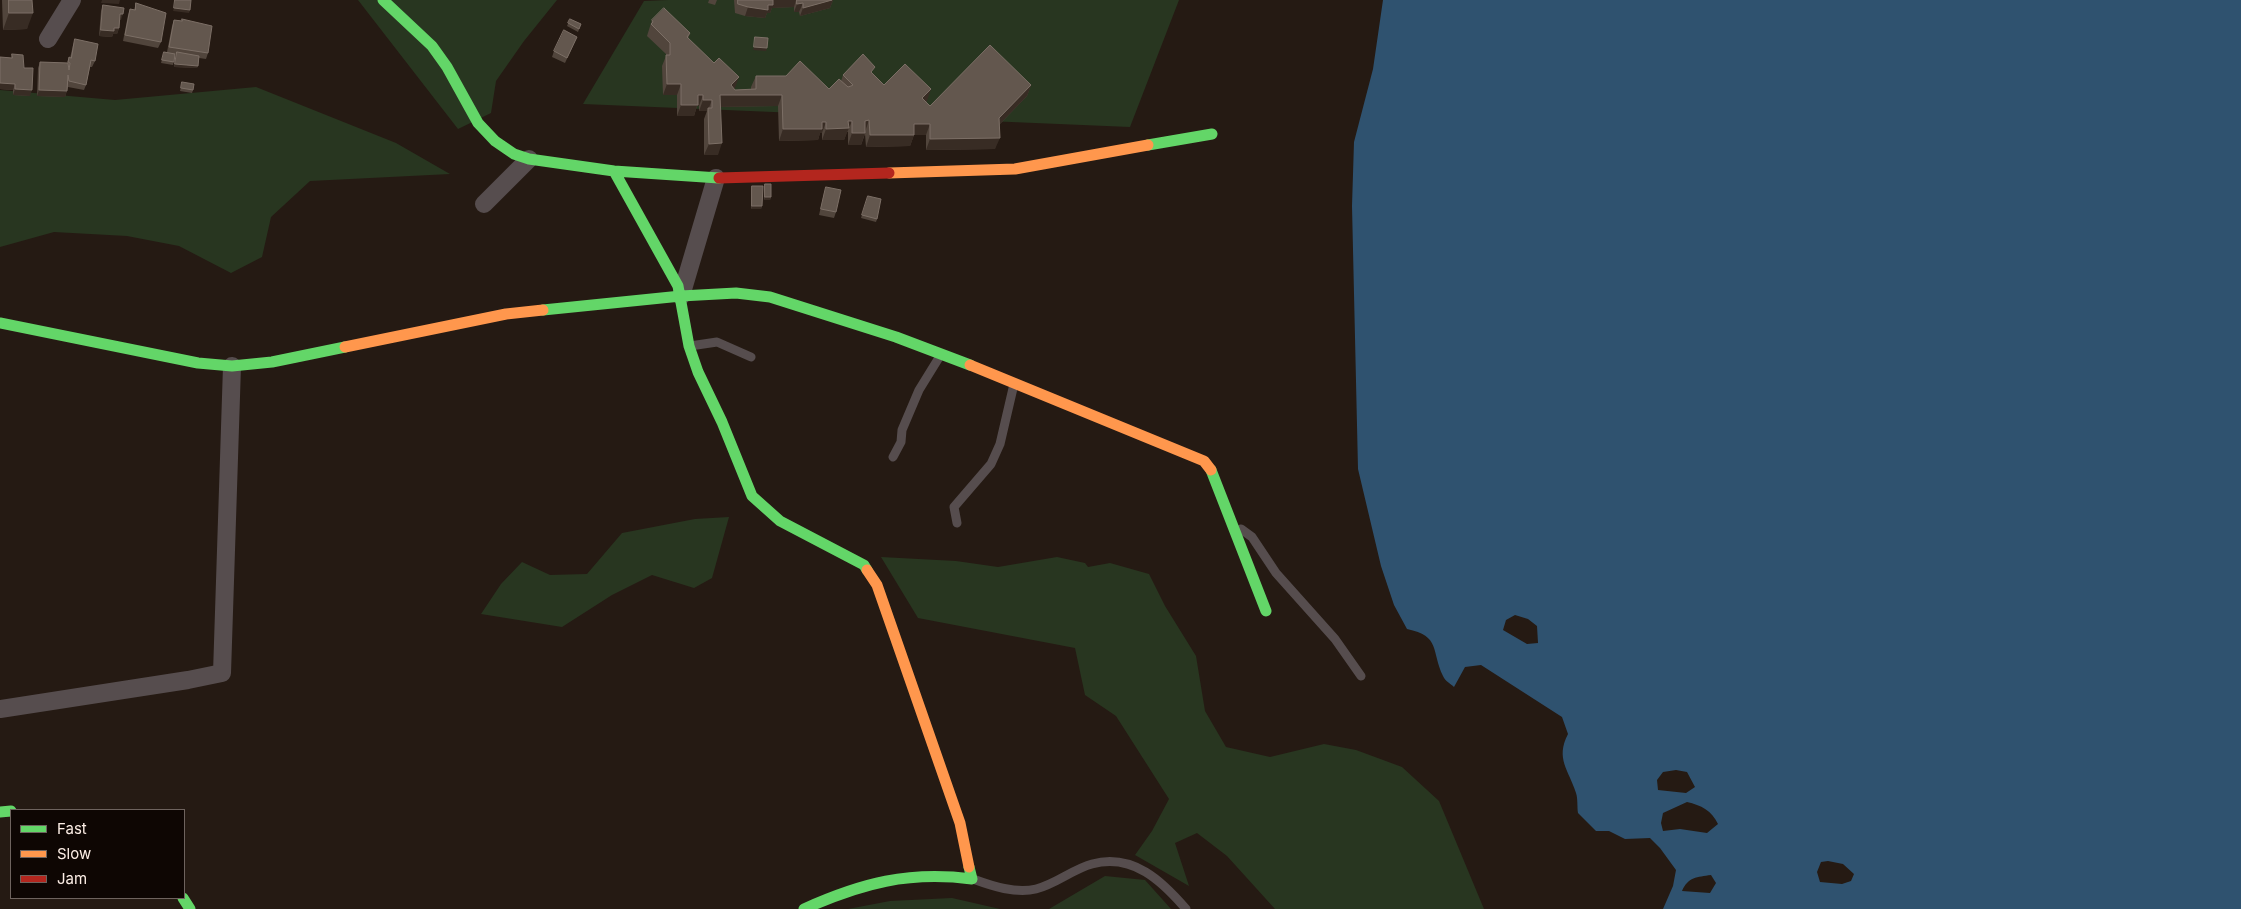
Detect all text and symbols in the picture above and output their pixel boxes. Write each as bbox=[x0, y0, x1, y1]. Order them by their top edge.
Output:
legend bbox=[10, 809, 185, 899]
text: Fast bbox=[57, 819, 87, 838]
text: Slow bbox=[57, 844, 91, 863]
text: Jam bbox=[57, 869, 87, 888]

